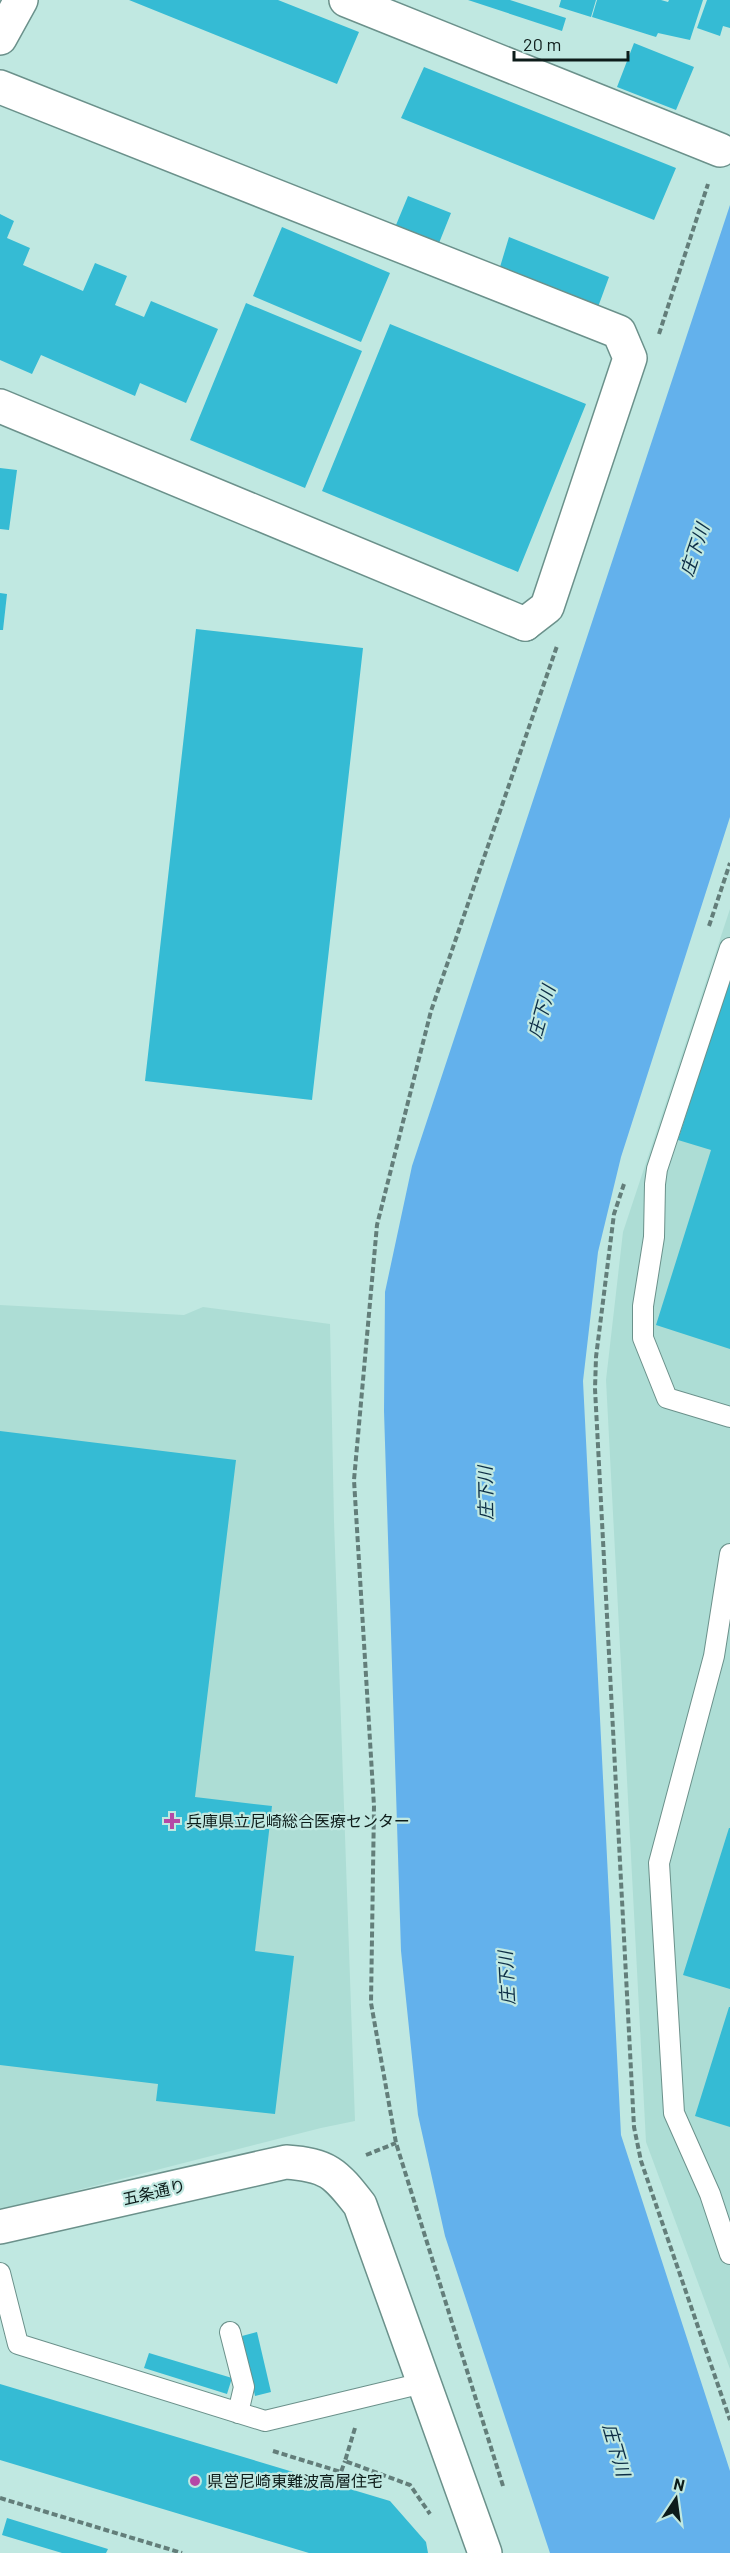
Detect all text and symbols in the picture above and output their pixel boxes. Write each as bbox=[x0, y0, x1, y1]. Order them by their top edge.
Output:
scale bar bbox=[514, 24, 628, 62]
text: 20 m bbox=[523, 33, 561, 55]
water label: 庄下川 bbox=[675, 519, 714, 579]
water label: 庄下川 bbox=[523, 981, 560, 1041]
water label: 庄下川 bbox=[473, 1464, 496, 1520]
place label: 兵庫県立尼崎総合医療センター bbox=[186, 1811, 410, 1830]
marker: 兵庫県立尼崎総合医療センター bbox=[163, 1812, 181, 1830]
water label: 庄下川 bbox=[493, 1949, 518, 2006]
street label: 五条通り bbox=[121, 2175, 187, 2208]
water label: 庄下川 bbox=[599, 2421, 636, 2481]
north arrow bbox=[646, 2469, 706, 2529]
place label: 県営尼崎東難波高層住宅 bbox=[207, 2471, 383, 2490]
text: N bbox=[672, 2473, 687, 2494]
marker: 県営尼崎東難波高層住宅 bbox=[188, 2474, 202, 2488]

